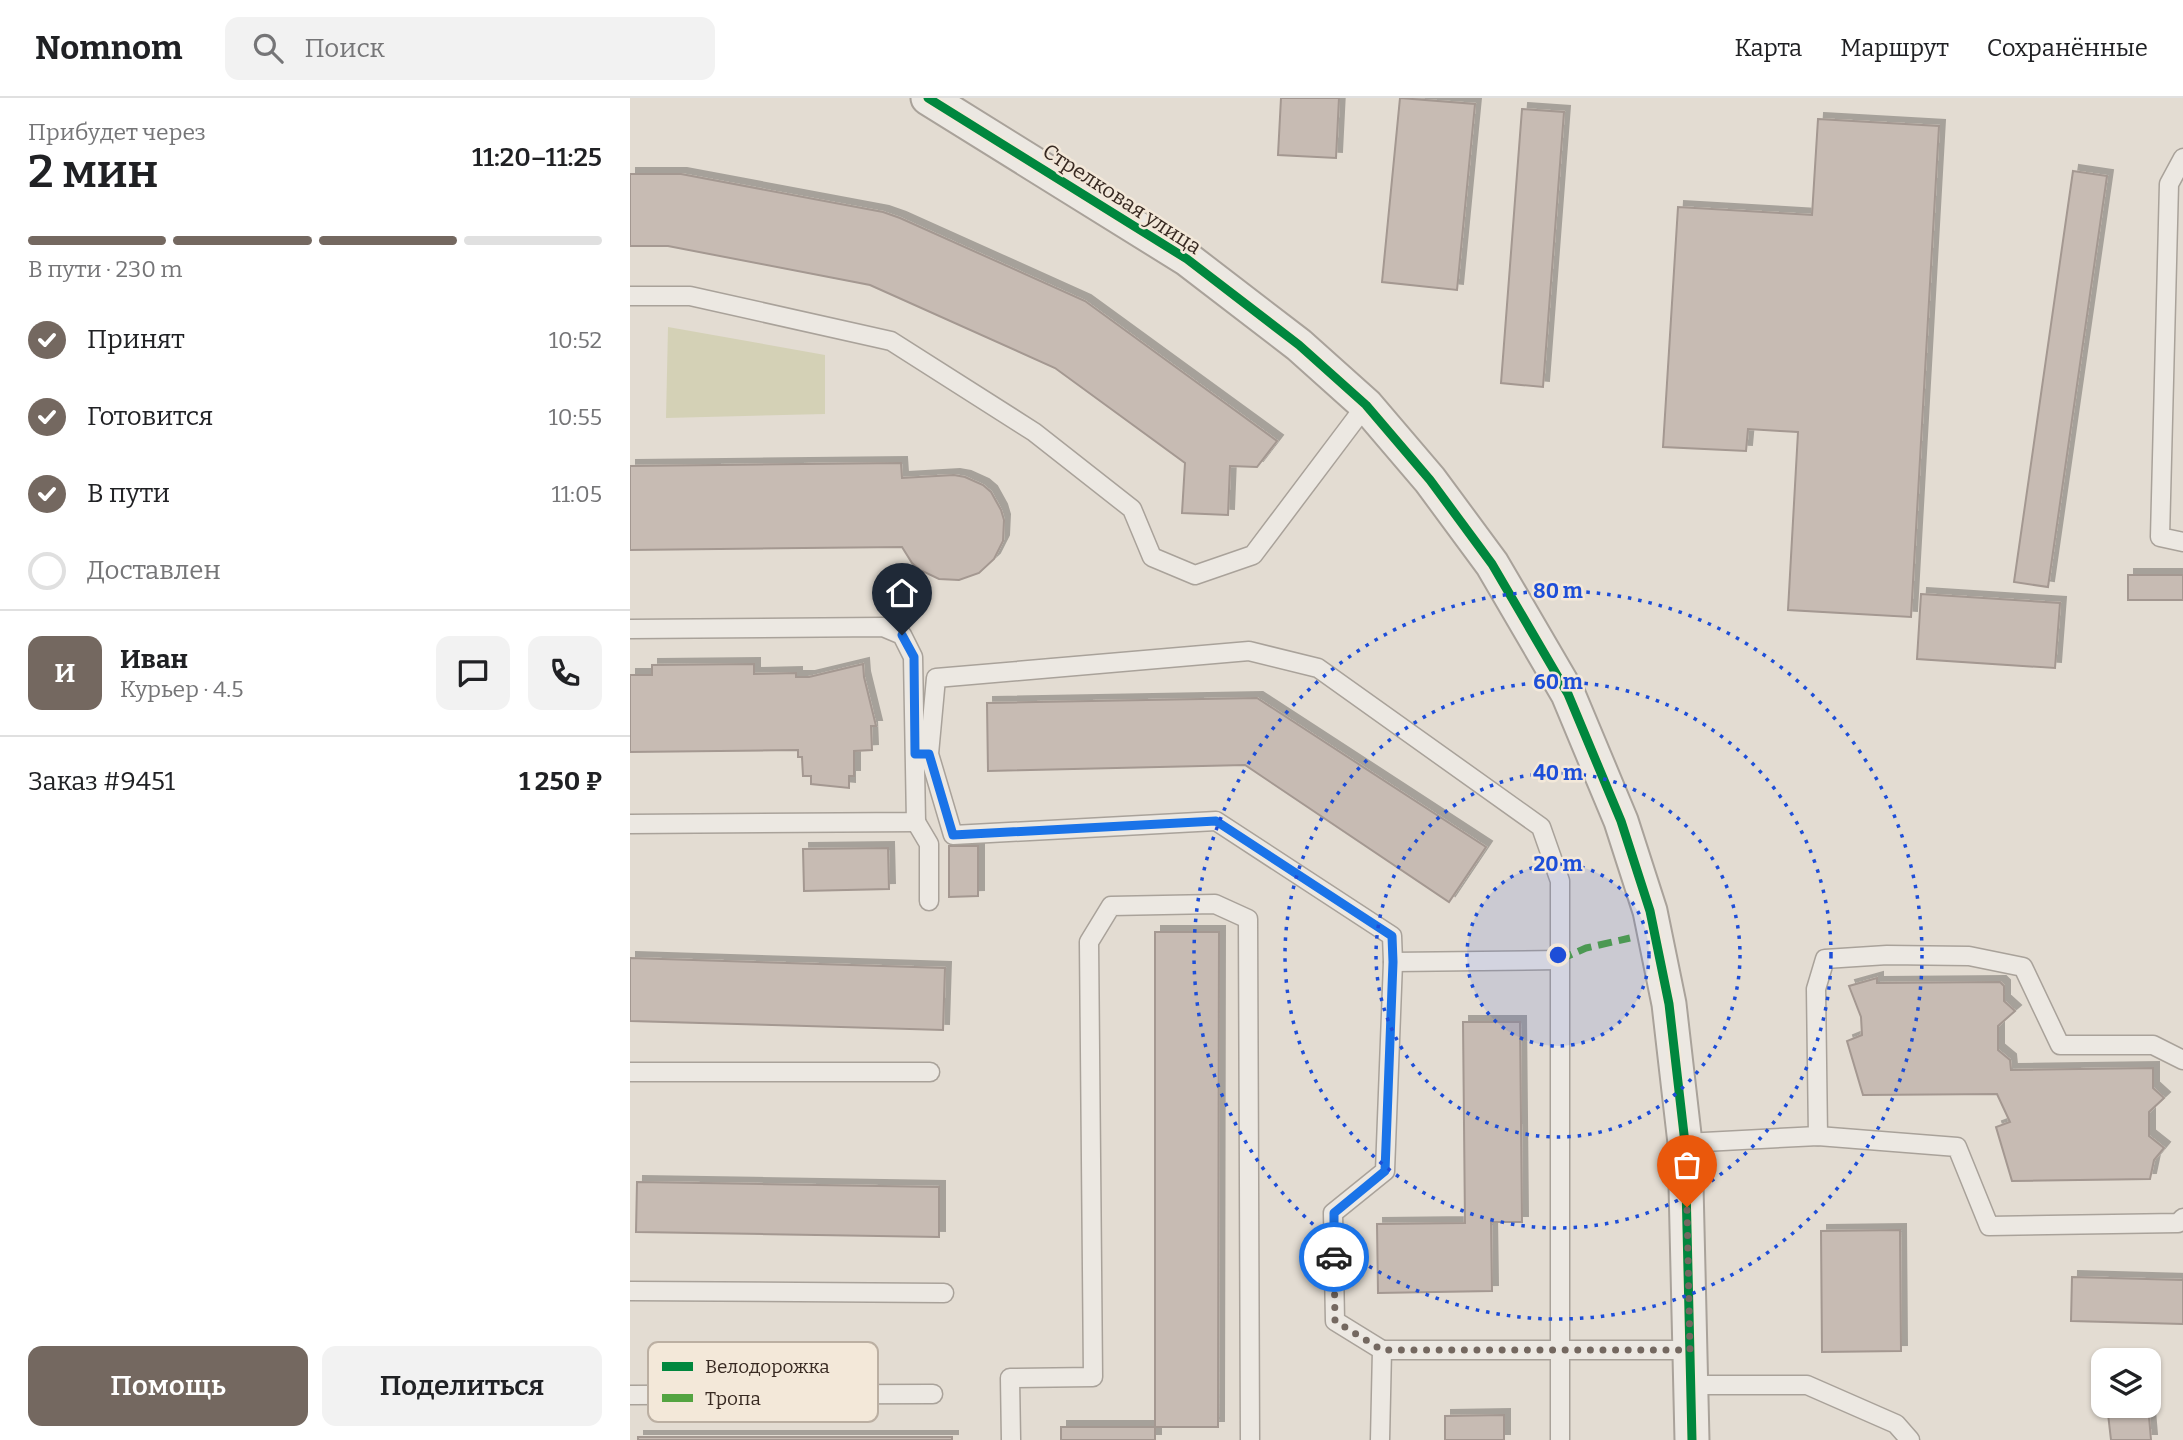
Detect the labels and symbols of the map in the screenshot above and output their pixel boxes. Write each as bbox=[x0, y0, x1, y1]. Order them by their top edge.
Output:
street label: Стрелковая улица bbox=[1038, 138, 1207, 260]
pin bbox=[872, 563, 932, 635]
text: 80 m bbox=[1533, 578, 1583, 604]
text: 60 m bbox=[1533, 669, 1583, 695]
text: 40 m bbox=[1533, 760, 1583, 786]
text: 20 m bbox=[1534, 851, 1582, 877]
centre of rings bbox=[1546, 943, 1570, 967]
pin bbox=[1657, 1135, 1717, 1207]
courier bbox=[1299, 1222, 1369, 1292]
legend bbox=[648, 1342, 878, 1422]
text: Велодорожка bbox=[705, 1355, 830, 1378]
text: Тропа bbox=[705, 1387, 761, 1410]

